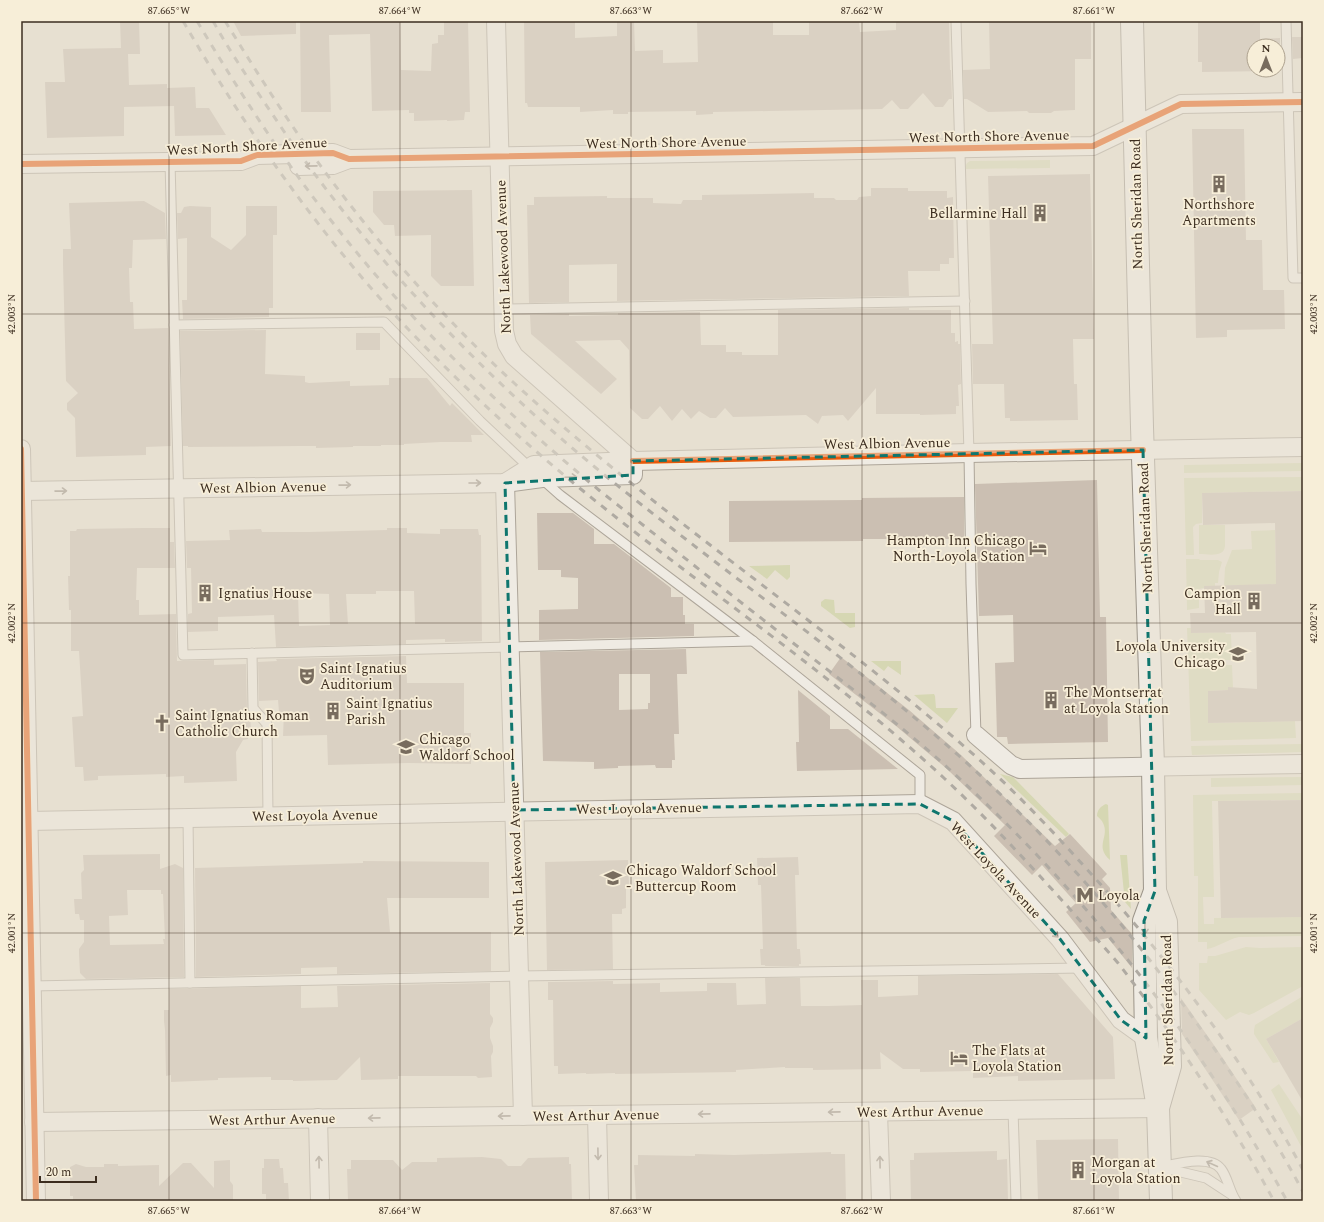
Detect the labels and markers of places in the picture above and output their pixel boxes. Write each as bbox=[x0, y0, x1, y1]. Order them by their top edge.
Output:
building icon: Northshore Apartments bbox=[1209, 174, 1229, 194]
place label: Northshore Apartments bbox=[1182, 194, 1256, 231]
place label: Bellarmine Hall bbox=[929, 203, 1027, 224]
building icon: Bellarmine Hall bbox=[1030, 203, 1050, 223]
place label: Hampton Inn Chicago North-Loyola Station bbox=[886, 530, 1025, 567]
hotel icon: Hampton Inn Chicago North-Loyola Station bbox=[1028, 538, 1048, 558]
building icon: Ignatius House bbox=[195, 583, 215, 603]
place label: Ignatius House bbox=[218, 583, 312, 604]
place label: Campion Hall bbox=[1184, 583, 1241, 620]
building icon: Campion Hall bbox=[1244, 591, 1264, 611]
place label: Loyola University Chicago bbox=[1115, 636, 1226, 673]
school or university icon: Loyola University Chicago bbox=[1228, 644, 1248, 664]
place label: Saint Ignatius Auditorium bbox=[320, 658, 407, 695]
theatre icon: Saint Ignatius Auditorium bbox=[297, 666, 317, 686]
place label: The Montserrat at Loyola Station bbox=[1064, 682, 1169, 719]
building icon: The Montserrat at Loyola Station bbox=[1041, 690, 1061, 710]
place label: Saint Ignatius Parish bbox=[346, 693, 433, 730]
building icon: Saint Ignatius Parish bbox=[323, 701, 343, 721]
place label: Saint Ignatius Roman Catholic Church bbox=[175, 705, 309, 742]
church icon: Saint Ignatius Roman Catholic Church bbox=[152, 713, 172, 733]
place label: Chicago Waldorf School bbox=[419, 729, 515, 766]
school or university icon: Chicago Waldorf School bbox=[396, 737, 416, 757]
place label: Chicago Waldorf School - Buttercup Room bbox=[626, 860, 776, 897]
school or university icon: Chicago Waldorf School - Buttercup Room bbox=[603, 868, 623, 888]
metro station icon: Loyola bbox=[1075, 885, 1095, 905]
place label: Loyola bbox=[1098, 885, 1140, 906]
place label: The Flats at Loyola Station bbox=[972, 1040, 1062, 1077]
hotel icon: The Flats at Loyola Station bbox=[949, 1048, 969, 1068]
place label: Morgan at Loyola Station bbox=[1091, 1152, 1181, 1189]
building icon: Morgan at Loyola Station bbox=[1068, 1160, 1088, 1180]

